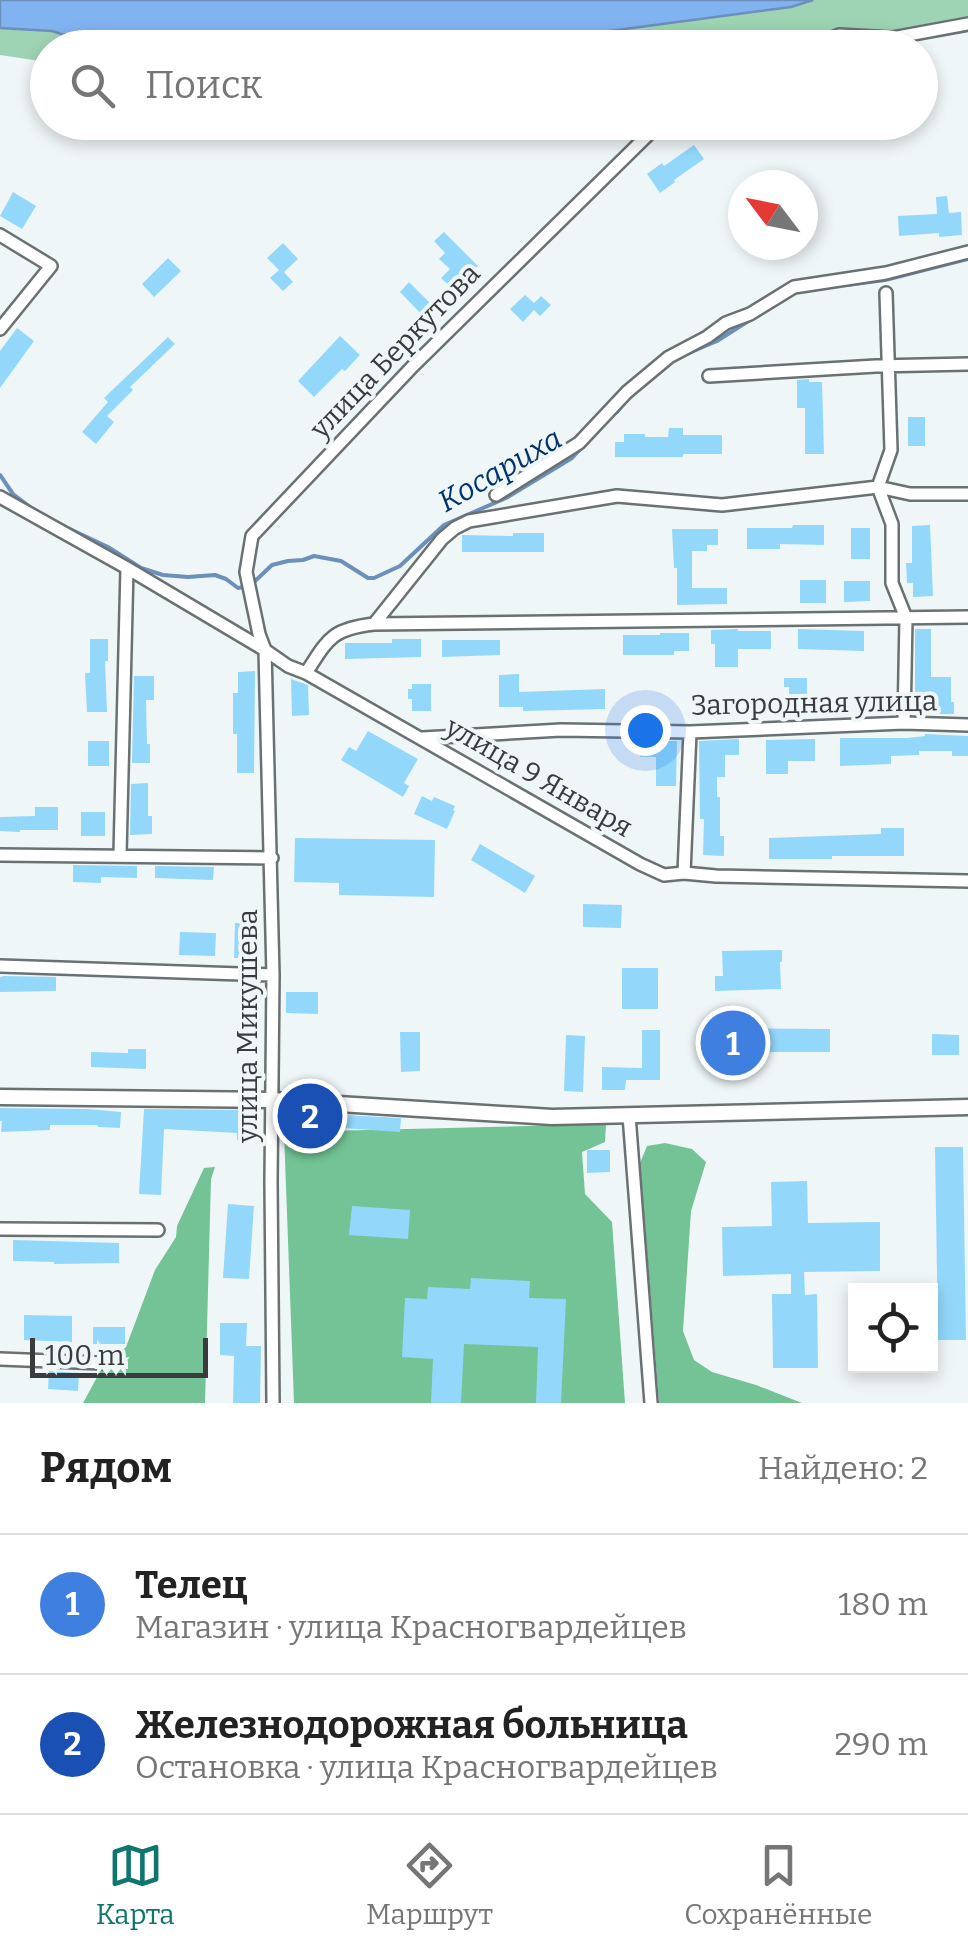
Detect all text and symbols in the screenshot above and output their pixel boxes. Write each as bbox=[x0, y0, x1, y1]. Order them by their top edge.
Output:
search box bbox=[30, 30, 938, 140]
icon: search bbox=[65, 58, 120, 113]
text: Поиск bbox=[145, 62, 262, 108]
north arrow bbox=[728, 170, 818, 260]
street label: улица Беркутова bbox=[303, 257, 487, 446]
water label: Косариха bbox=[432, 420, 568, 520]
street label: Загородная улица bbox=[690, 684, 938, 722]
your location bbox=[620, 705, 671, 756]
street label: улица 9 Января bbox=[439, 710, 638, 844]
street label: улица Микушева bbox=[231, 909, 264, 1144]
pin: 1 bbox=[700, 1006, 766, 1080]
pin: 2 bbox=[278, 1078, 342, 1154]
map controls bbox=[848, 1283, 938, 1373]
button: locate bbox=[848, 1283, 938, 1373]
scale bar bbox=[30, 1333, 208, 1378]
text: 100 m bbox=[45, 1339, 125, 1372]
text: Рядом bbox=[40, 1443, 172, 1493]
text: Найдено: 2 bbox=[758, 1449, 928, 1487]
text: Телец bbox=[135, 1562, 248, 1608]
text: 1 bbox=[66, 1585, 79, 1623]
text: 180 m bbox=[838, 1585, 928, 1623]
text: Магазин · улица Красногвардейцев bbox=[135, 1608, 687, 1646]
text: Железнодорожная больница bbox=[135, 1702, 688, 1748]
text: 2 bbox=[63, 1725, 82, 1763]
text: 290 m bbox=[834, 1725, 928, 1763]
text: Остановка · улица Красногвардейцев bbox=[135, 1748, 718, 1786]
tab: Карта bbox=[96, 1838, 175, 1931]
tab: Маршрут bbox=[366, 1838, 493, 1931]
tab: Сохранённые bbox=[684, 1838, 872, 1931]

